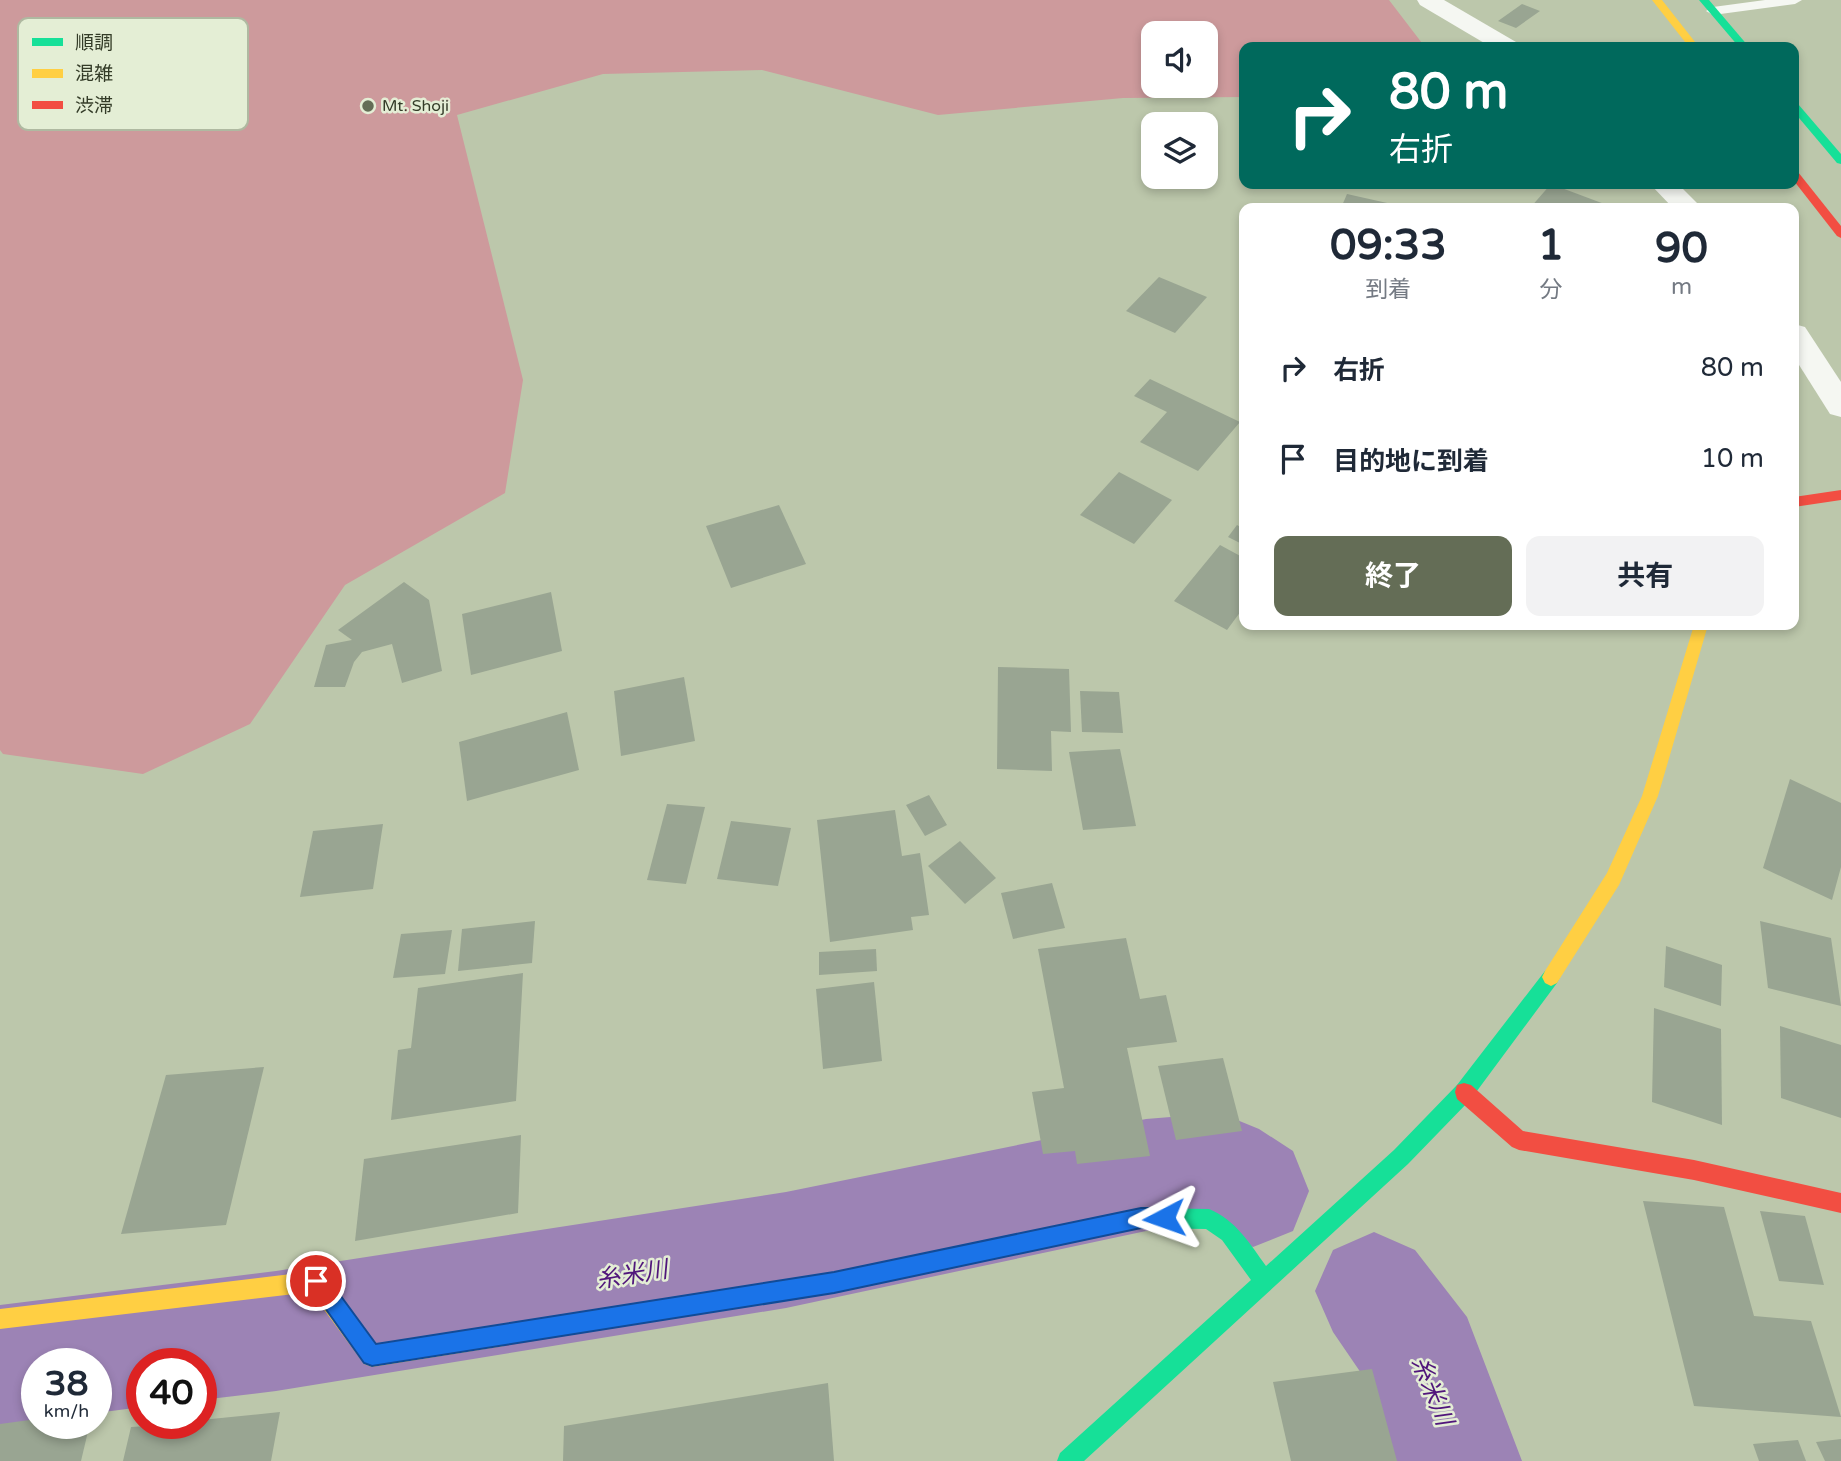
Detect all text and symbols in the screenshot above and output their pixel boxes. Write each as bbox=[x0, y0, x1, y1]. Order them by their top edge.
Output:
legend bbox=[18, 18, 248, 130]
map controls bbox=[1141, 21, 1218, 189]
button: sound bbox=[1141, 21, 1218, 98]
text: 順調 bbox=[75, 32, 113, 54]
text: 混雑 bbox=[75, 63, 113, 85]
text: 80 m bbox=[1389, 63, 1508, 122]
icon: right bbox=[1274, 70, 1365, 161]
text: 渋滞 bbox=[75, 95, 113, 117]
place label: Mt. Shoji bbox=[382, 96, 449, 116]
marker: Mt. Shoji bbox=[360, 98, 376, 114]
button: layers bbox=[1141, 112, 1218, 189]
text: 右折 bbox=[1389, 131, 1453, 169]
text: 09:33 bbox=[1330, 220, 1447, 271]
text: 1 bbox=[1538, 220, 1564, 271]
text: 90 bbox=[1655, 223, 1708, 274]
text: m bbox=[1671, 273, 1692, 301]
text: 到着 bbox=[1365, 276, 1411, 304]
text: 分 bbox=[1539, 276, 1562, 304]
icon: right bbox=[1274, 349, 1312, 387]
text: 80 m bbox=[1701, 352, 1764, 383]
text: 右折 bbox=[1333, 355, 1385, 386]
icon: arrive bbox=[1274, 440, 1312, 478]
text: 10 m bbox=[1701, 443, 1764, 474]
text: 目的地に到着 bbox=[1333, 446, 1489, 477]
button: 終了 bbox=[1274, 536, 1512, 616]
button: 共有 bbox=[1526, 536, 1764, 616]
position arrow bbox=[1127, 1181, 1201, 1255]
pin bbox=[286, 1251, 346, 1311]
water label: 糸米川 bbox=[594, 1255, 673, 1295]
icon: arrive bbox=[297, 1262, 335, 1300]
speed limit sign: 40 bbox=[126, 1348, 217, 1439]
water label: 糸米川 bbox=[1405, 1352, 1460, 1433]
text: 38 bbox=[45, 1363, 88, 1405]
text: km/h bbox=[44, 1400, 89, 1422]

